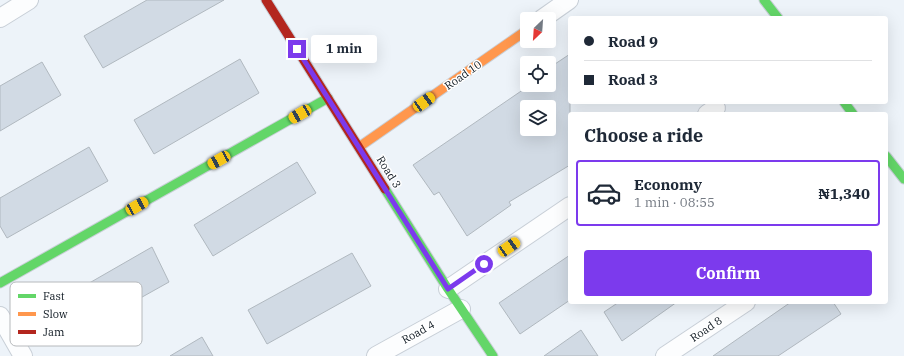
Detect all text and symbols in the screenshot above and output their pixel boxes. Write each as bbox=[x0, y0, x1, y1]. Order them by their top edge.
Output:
north arrow bbox=[520, 12, 556, 48]
map controls bbox=[520, 12, 556, 136]
text: Road 9 bbox=[608, 32, 658, 51]
callout: 1 min bbox=[311, 35, 377, 63]
route end bbox=[288, 40, 306, 58]
text: 1 min bbox=[326, 40, 362, 57]
button: locate bbox=[520, 56, 556, 92]
street label: Road 10 bbox=[442, 57, 485, 93]
text: Road 3 bbox=[608, 70, 658, 89]
car bbox=[411, 90, 437, 114]
button: layers bbox=[520, 100, 556, 136]
car bbox=[287, 103, 313, 125]
text: Choose a ride bbox=[584, 124, 703, 147]
car bbox=[206, 149, 232, 171]
street label: Road 3 bbox=[374, 153, 404, 191]
icon: car bbox=[586, 175, 622, 211]
text: Economy bbox=[634, 175, 702, 194]
text: ₦1,340 bbox=[818, 184, 870, 203]
text: 1 min · 08:55 bbox=[634, 194, 715, 211]
car bbox=[124, 195, 150, 217]
car bbox=[496, 235, 522, 259]
button: Confirm bbox=[584, 250, 872, 296]
route start bbox=[475, 255, 493, 273]
legend bbox=[10, 282, 142, 346]
text: Fast bbox=[43, 289, 65, 303]
text: Slow bbox=[43, 307, 68, 321]
street label: Road 8 bbox=[687, 313, 725, 345]
street label: Road 4 bbox=[399, 317, 437, 347]
text: Jam bbox=[43, 325, 65, 339]

